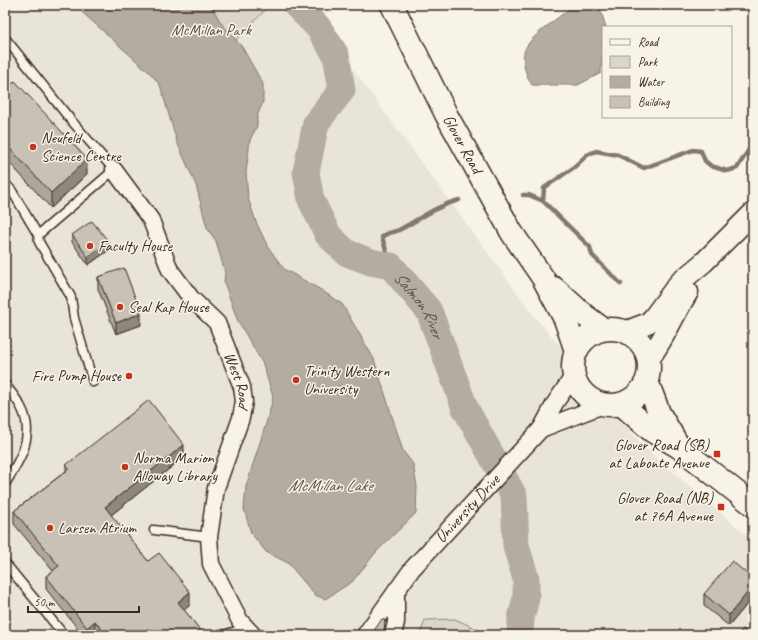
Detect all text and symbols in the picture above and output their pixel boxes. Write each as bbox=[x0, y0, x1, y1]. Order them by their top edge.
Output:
park label: McMillan Park bbox=[171, 20, 252, 40]
legend bbox=[602, 26, 732, 118]
text: Road bbox=[638, 34, 660, 50]
text: Park bbox=[638, 54, 659, 70]
text: Water bbox=[638, 74, 666, 90]
text: Building bbox=[638, 94, 670, 110]
street label: Glover Road bbox=[438, 111, 488, 179]
place label: Neufeld Science Centre bbox=[41, 128, 123, 166]
marker: Neufeld Science Centre bbox=[28, 142, 38, 152]
place label: Faculty House bbox=[98, 236, 174, 256]
marker: Faculty House bbox=[85, 241, 95, 251]
water label: Salmon River bbox=[390, 267, 449, 343]
place label: Seal Kap House bbox=[128, 297, 211, 317]
marker: Seal Kap House bbox=[115, 302, 125, 312]
street label: West Road bbox=[219, 349, 254, 413]
place label: Trinity Western University bbox=[304, 361, 390, 399]
place label: Fire Pump House bbox=[32, 366, 123, 386]
marker: Fire Pump House bbox=[124, 371, 134, 381]
marker: Trinity Western University bbox=[291, 375, 301, 385]
place label: Glover Road (SB) at Labonte Avenue bbox=[609, 435, 711, 473]
place label: Norma Marion Alloway Library bbox=[133, 448, 218, 486]
marker: Glover Road (SB) at Labonte Avenue bbox=[712, 449, 722, 459]
marker: Norma Marion Alloway Library bbox=[120, 462, 130, 472]
street label: University Drive bbox=[431, 469, 505, 547]
water label: McMillan Lake bbox=[288, 475, 374, 496]
place label: Glover Road (NB) at 76A Avenue bbox=[617, 488, 715, 526]
marker: Glover Road (NB) at 76A Avenue bbox=[716, 502, 726, 512]
place label: Larsen Atrium bbox=[58, 518, 137, 538]
marker: Larsen Atrium bbox=[45, 523, 55, 533]
scale bar bbox=[28, 588, 139, 614]
text: 50 m bbox=[34, 594, 56, 610]

